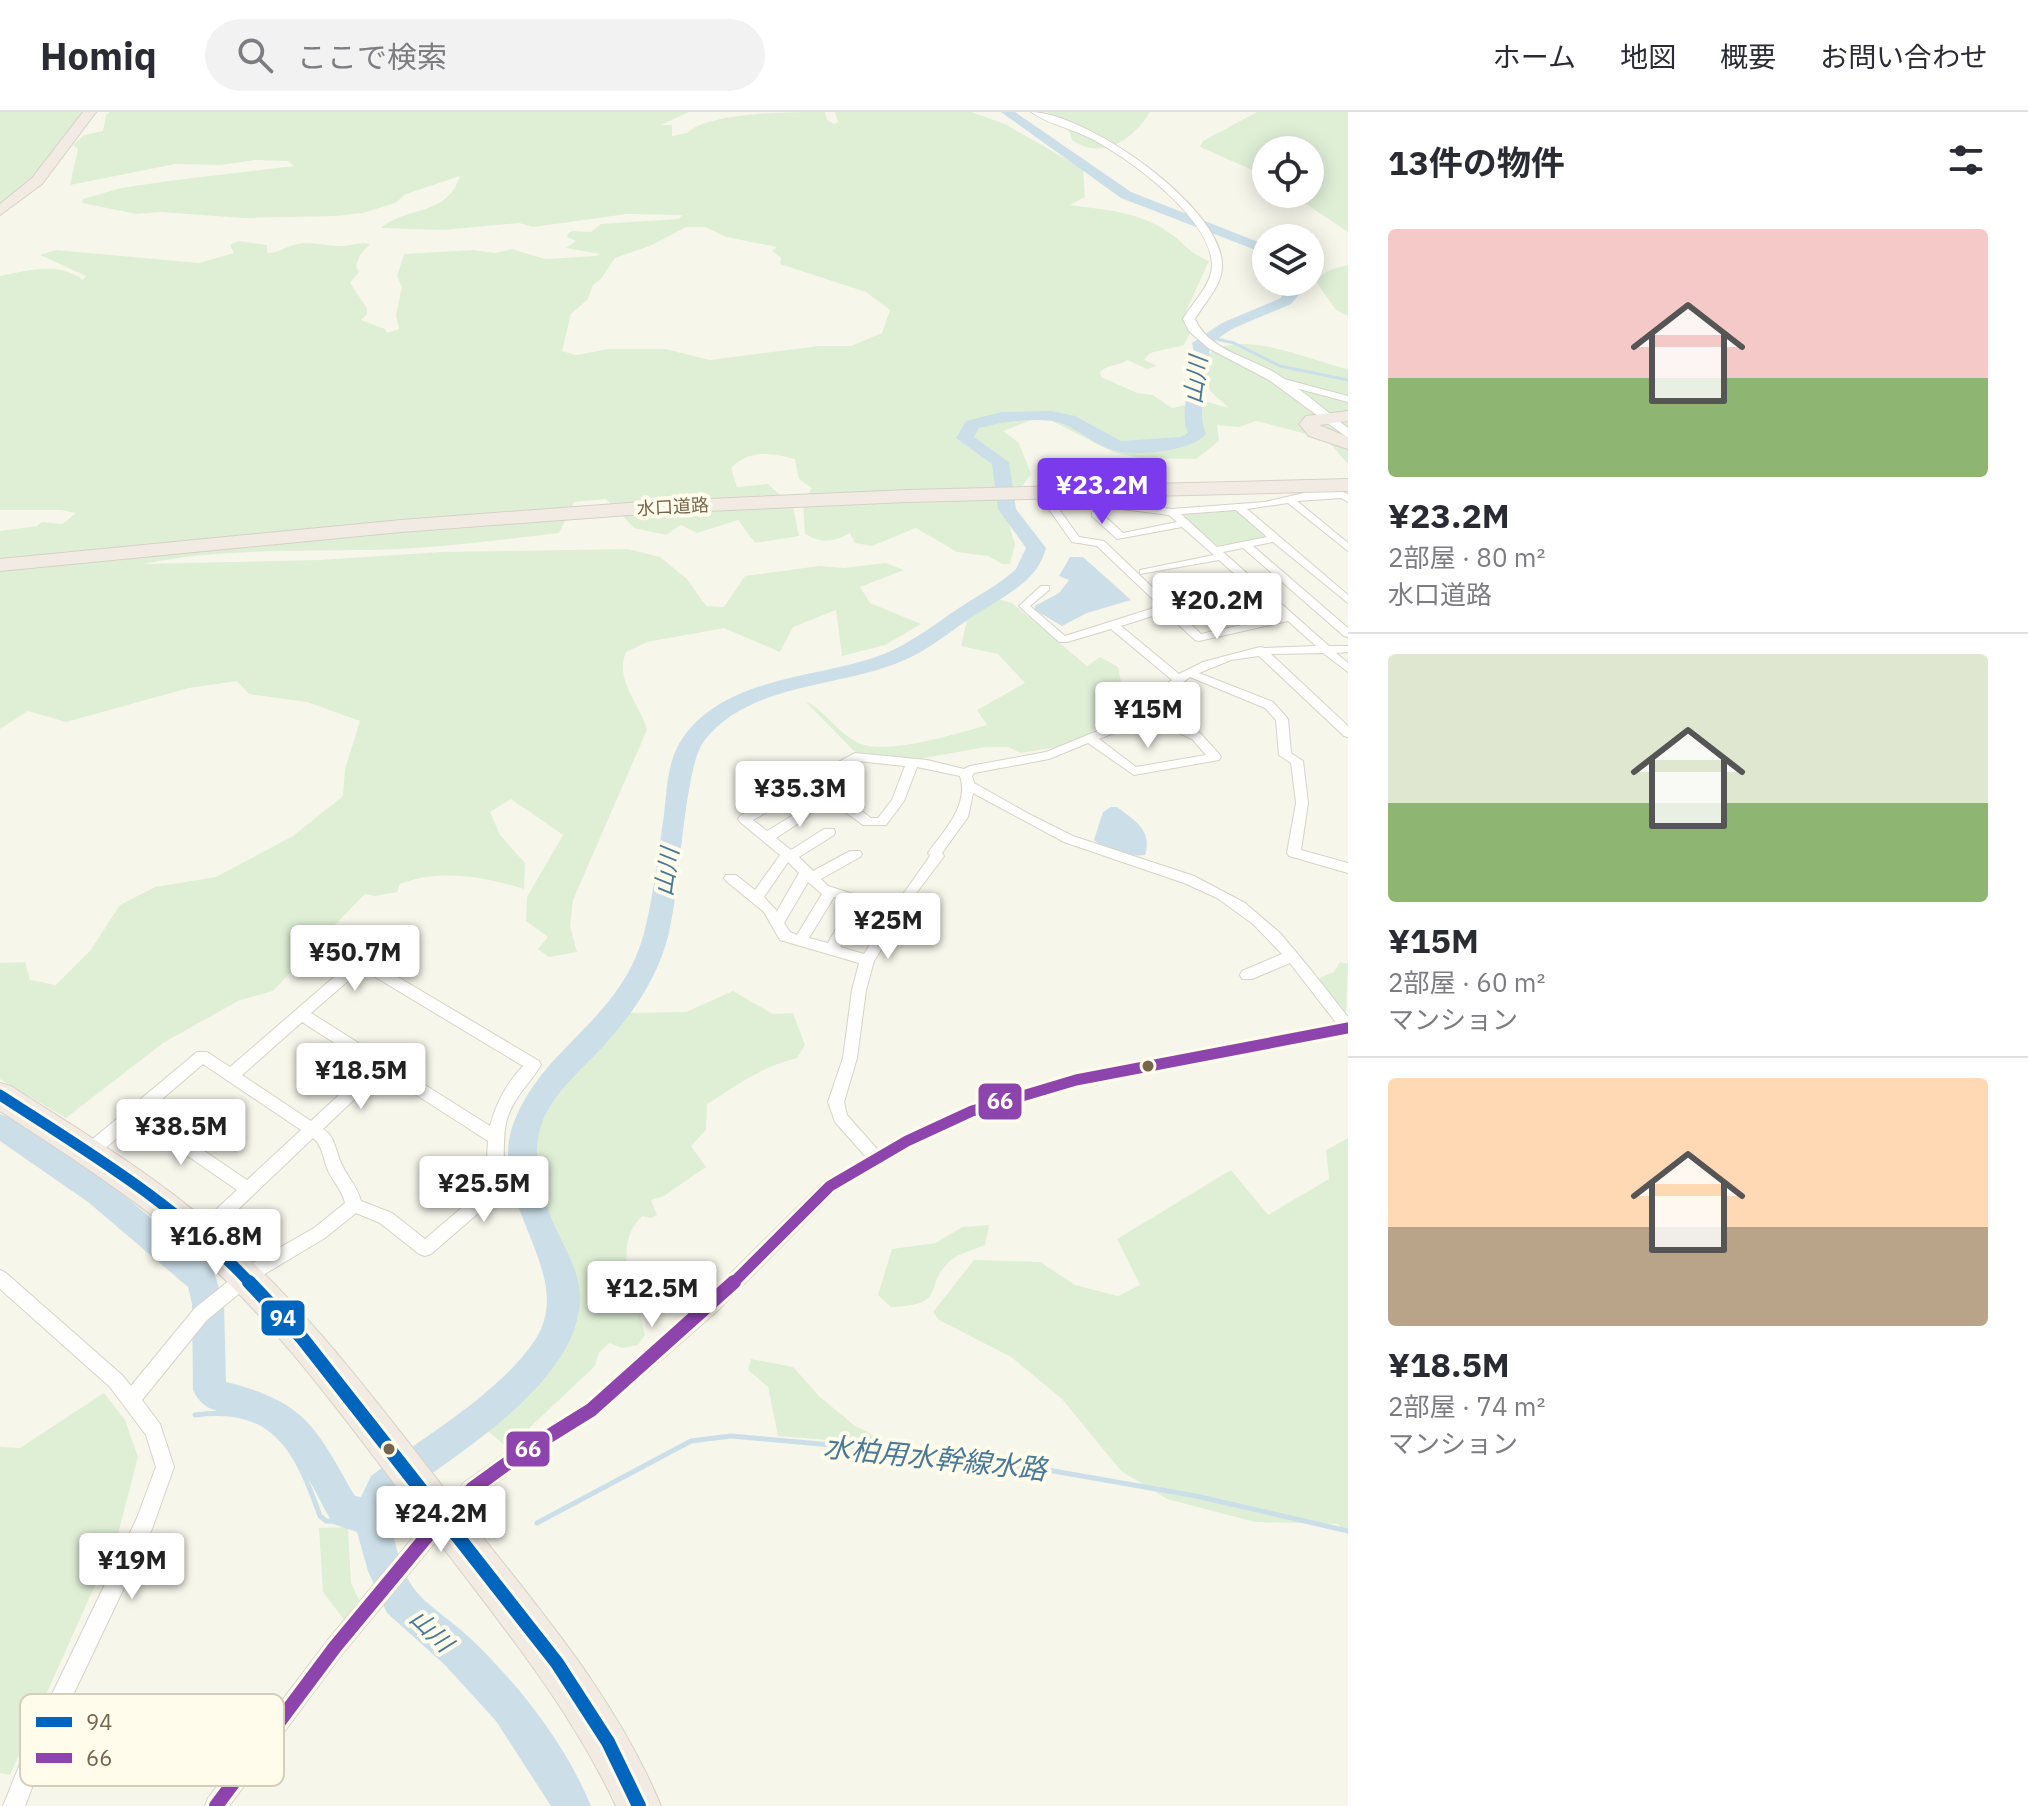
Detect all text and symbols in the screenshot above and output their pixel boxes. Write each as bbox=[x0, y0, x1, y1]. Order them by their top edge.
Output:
search box bbox=[205, 19, 765, 91]
text: Homiq bbox=[40, 31, 157, 80]
icon: search bbox=[233, 33, 277, 77]
text: ここで検索 bbox=[297, 37, 447, 76]
text: ホーム bbox=[1493, 38, 1576, 75]
text: 地図 bbox=[1620, 38, 1676, 75]
text: 概要 bbox=[1720, 38, 1776, 75]
text: お問い合わせ bbox=[1820, 38, 1988, 75]
map controls bbox=[1252, 136, 1324, 296]
button: locate bbox=[1252, 136, 1324, 208]
icon: filters bbox=[1944, 138, 1988, 182]
text: 13件の物件 bbox=[1388, 140, 1565, 184]
button: layers bbox=[1252, 224, 1324, 296]
icon: home bbox=[1616, 281, 1760, 425]
water label: 山川 bbox=[1176, 351, 1214, 406]
pin: ¥23.2M bbox=[1037, 458, 1167, 526]
text: ¥23.2M bbox=[1055, 467, 1149, 501]
street label: 水口道路 bbox=[636, 493, 710, 520]
text: ¥23.2M bbox=[1388, 493, 1510, 537]
text: 2部屋 · 80 m² bbox=[1388, 540, 1545, 574]
pin: ¥20.2M bbox=[1152, 573, 1282, 641]
text: 水口道路 bbox=[1388, 577, 1492, 611]
text: ¥20.2M bbox=[1170, 582, 1264, 616]
pin: ¥15M bbox=[1101, 682, 1195, 750]
text: ¥15M bbox=[1113, 691, 1183, 725]
icon: home bbox=[1616, 706, 1760, 850]
pin: ¥35.3M bbox=[735, 761, 865, 829]
text: ¥35.3M bbox=[753, 770, 847, 804]
water label: 山川 bbox=[647, 843, 686, 898]
pin: ¥25M bbox=[841, 893, 935, 961]
text: ¥25M bbox=[853, 902, 923, 936]
text: ¥15M bbox=[1388, 918, 1479, 962]
pin: ¥50.7M bbox=[290, 925, 420, 993]
text: ¥50.7M bbox=[308, 934, 402, 968]
text: 2部屋 · 60 m² bbox=[1388, 965, 1545, 999]
text: マンション bbox=[1388, 1002, 1518, 1036]
pin: ¥18.5M bbox=[296, 1043, 426, 1111]
text: ¥18.5M bbox=[314, 1052, 408, 1086]
unlabelled marker bbox=[1140, 1058, 1156, 1074]
line badge: 66 bbox=[977, 1082, 1023, 1121]
text: 66 bbox=[987, 1086, 1013, 1115]
pin: ¥38.5M bbox=[116, 1099, 246, 1167]
text: ¥38.5M bbox=[134, 1108, 228, 1142]
icon: home bbox=[1616, 1130, 1760, 1274]
pin: ¥25.5M bbox=[419, 1156, 549, 1224]
text: ¥25.5M bbox=[437, 1165, 531, 1199]
pin: ¥16.8M bbox=[151, 1209, 281, 1277]
text: ¥16.8M bbox=[169, 1218, 263, 1252]
pin: ¥12.5M bbox=[587, 1261, 717, 1329]
text: ¥12.5M bbox=[605, 1270, 699, 1304]
line badge: 94 bbox=[260, 1299, 306, 1337]
text: 94 bbox=[270, 1303, 296, 1332]
text: ¥18.5M bbox=[1388, 1342, 1510, 1386]
text: 2部屋 · 74 m² bbox=[1388, 1389, 1545, 1423]
text: マンション bbox=[1388, 1426, 1518, 1460]
water label: 水柏用水幹線水路 bbox=[822, 1427, 1050, 1488]
line badge: 66 bbox=[505, 1430, 551, 1468]
text: 66 bbox=[515, 1434, 541, 1463]
unlabelled marker bbox=[381, 1441, 397, 1457]
pin: ¥24.2M bbox=[376, 1486, 506, 1554]
text: ¥24.2M bbox=[394, 1495, 488, 1529]
pin: ¥19M bbox=[85, 1533, 179, 1601]
text: ¥19M bbox=[97, 1542, 167, 1576]
water label: 山川 bbox=[403, 1602, 462, 1661]
legend bbox=[20, 1694, 284, 1786]
text: 94 bbox=[86, 1707, 112, 1736]
text: 66 bbox=[86, 1743, 112, 1772]

